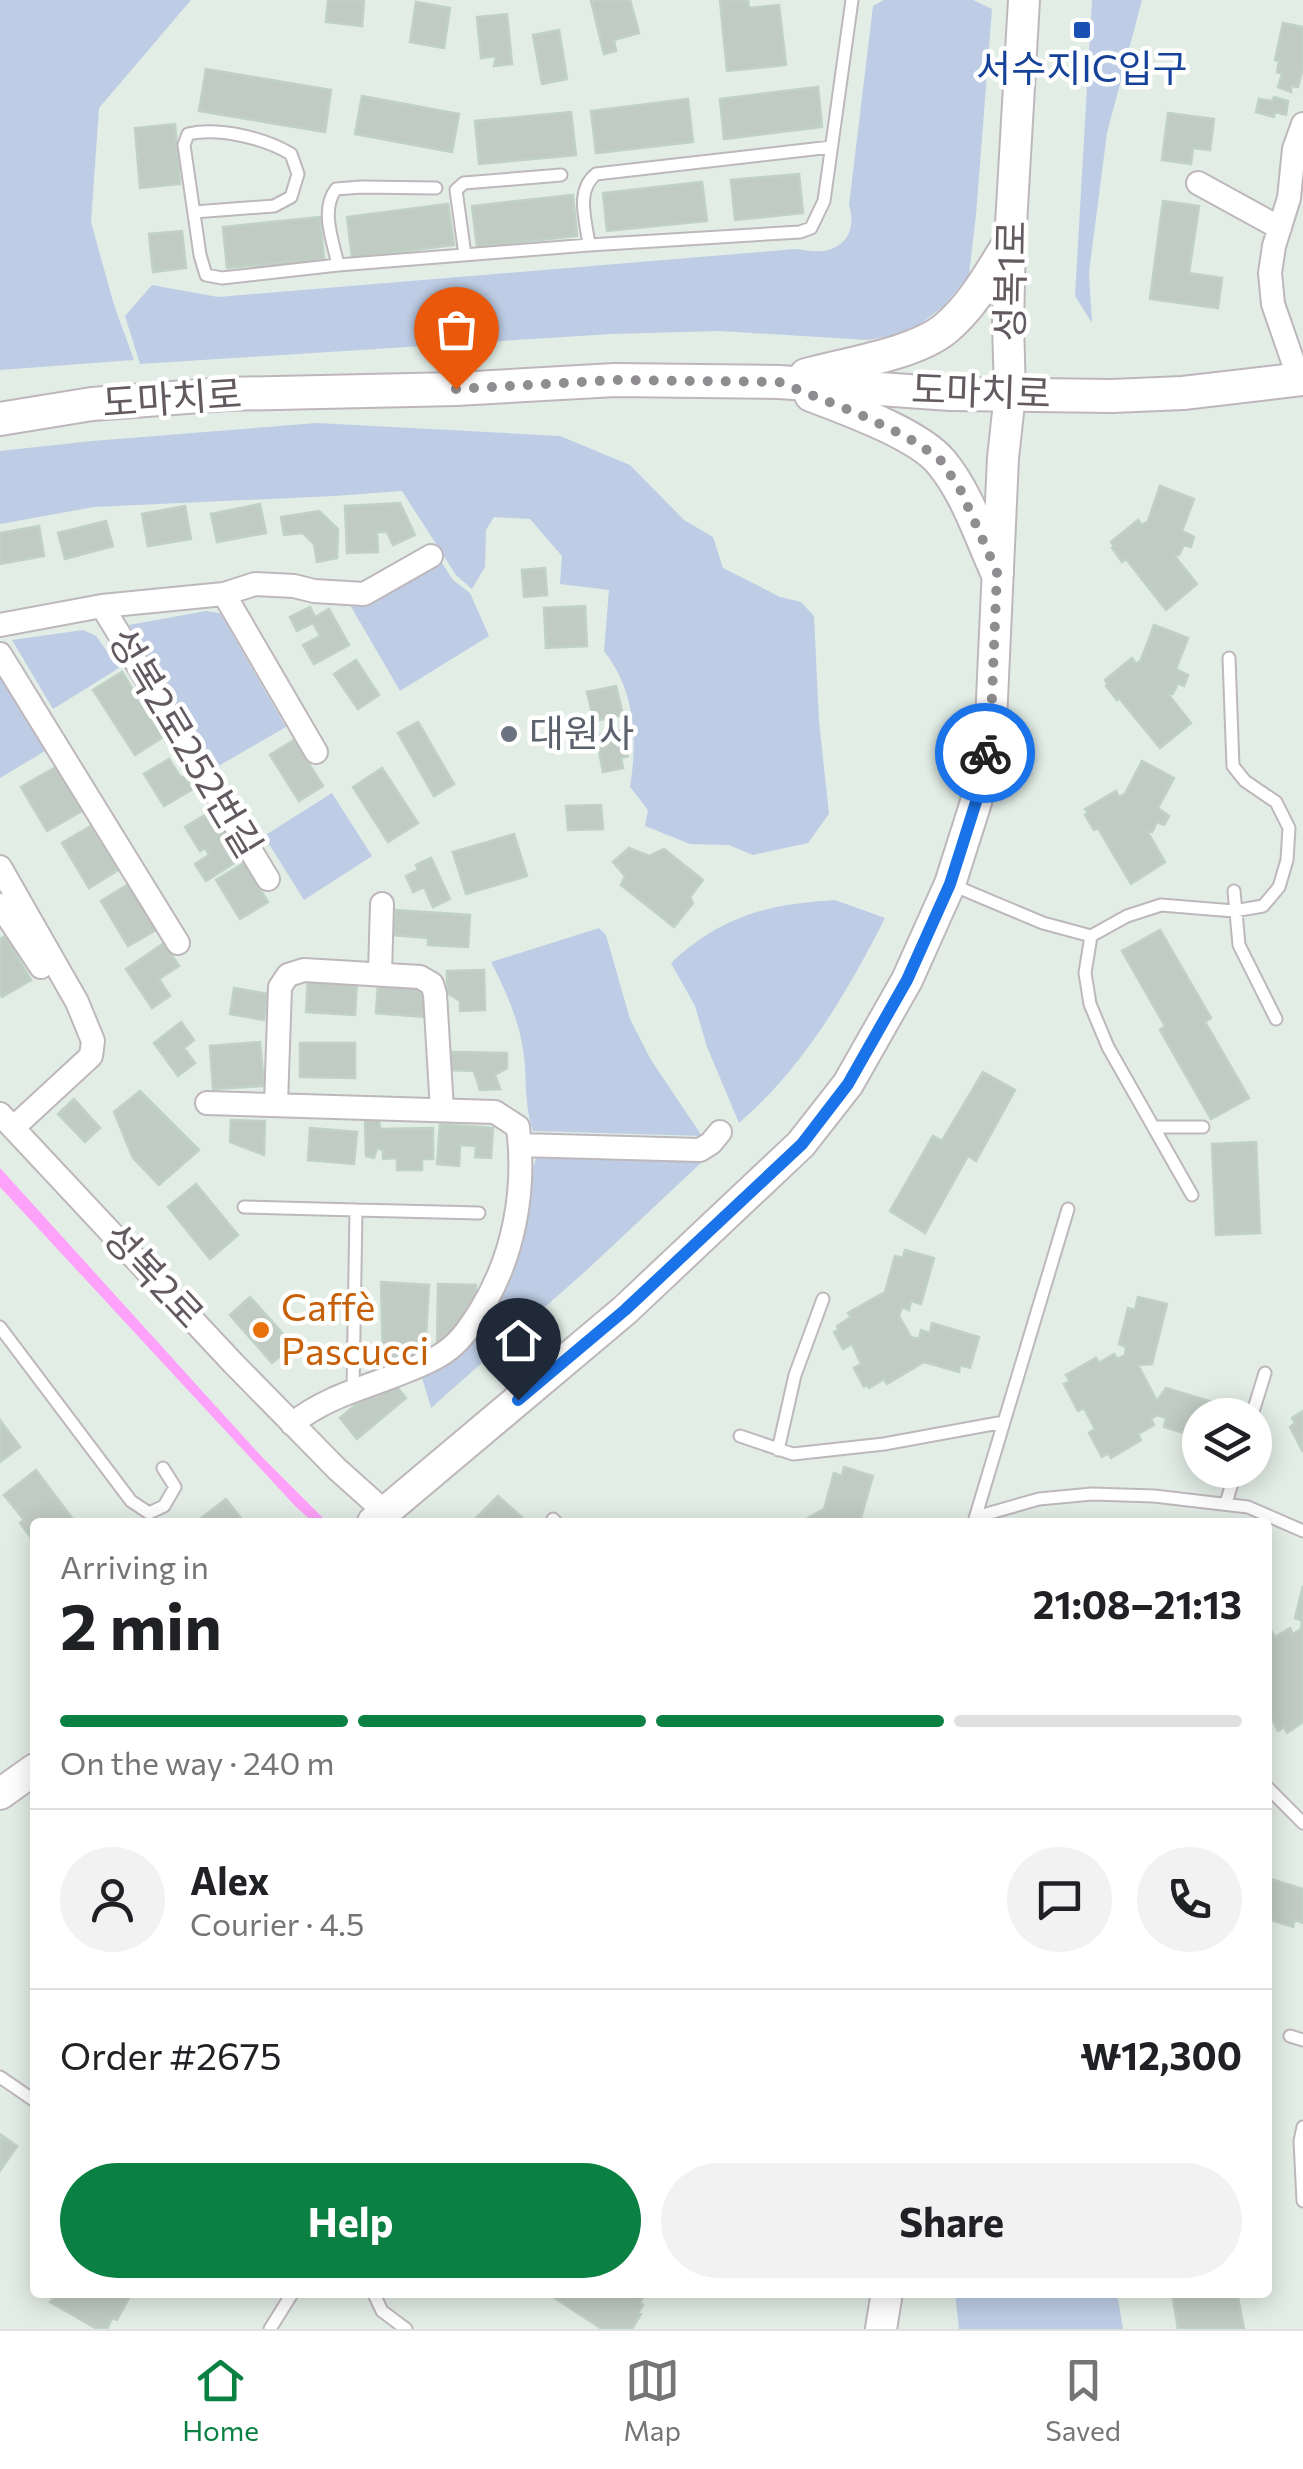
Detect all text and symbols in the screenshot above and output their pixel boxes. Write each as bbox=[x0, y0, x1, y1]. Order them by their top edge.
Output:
marker: 서수지IC입구 bbox=[1071, 19, 1093, 41]
place label: 서수지IC입구 bbox=[976, 43, 1188, 90]
street label: 성복1로 bbox=[984, 220, 1033, 342]
pin bbox=[414, 287, 499, 390]
icon: bag bbox=[429, 302, 484, 357]
street label: 도마치로 bbox=[910, 364, 1052, 415]
street label: 도마치로 bbox=[100, 368, 243, 425]
street label: 성복2로252번길 bbox=[100, 618, 274, 865]
courier bbox=[935, 703, 1035, 803]
place label: 대원사 bbox=[529, 708, 634, 755]
marker: 대원사 bbox=[498, 723, 520, 745]
icon: bike bbox=[958, 726, 1013, 781]
street label: 성복2로 bbox=[95, 1212, 215, 1336]
place label: Caffè Pascucci bbox=[281, 1282, 429, 1373]
pin bbox=[476, 1298, 561, 1401]
icon: home bbox=[491, 1313, 546, 1368]
marker: Caffè Pascucci bbox=[250, 1319, 272, 1341]
map controls bbox=[1182, 1398, 1272, 1488]
button: layers bbox=[1182, 1398, 1272, 1488]
text: Arriving in bbox=[60, 1546, 209, 1586]
text: 21:08–21:13 bbox=[1033, 1580, 1242, 1627]
text: 2 min bbox=[60, 1584, 222, 1663]
text: On the way · 240 m bbox=[60, 1742, 334, 1782]
button: person bbox=[60, 1847, 165, 1952]
button: chat bbox=[1007, 1847, 1112, 1952]
button: phone bbox=[1137, 1847, 1242, 1952]
text: Alex bbox=[190, 1856, 269, 1903]
text: Courier · 4.5 bbox=[190, 1903, 364, 1943]
text: Order #2675 bbox=[60, 2031, 282, 2078]
text: ₩12,300 bbox=[1080, 2031, 1242, 2078]
button: Help bbox=[60, 2163, 641, 2278]
button: Share bbox=[661, 2163, 1242, 2278]
tab: Home bbox=[182, 2353, 259, 2447]
tab: Map bbox=[623, 2353, 681, 2447]
tab: Saved bbox=[1045, 2353, 1121, 2447]

